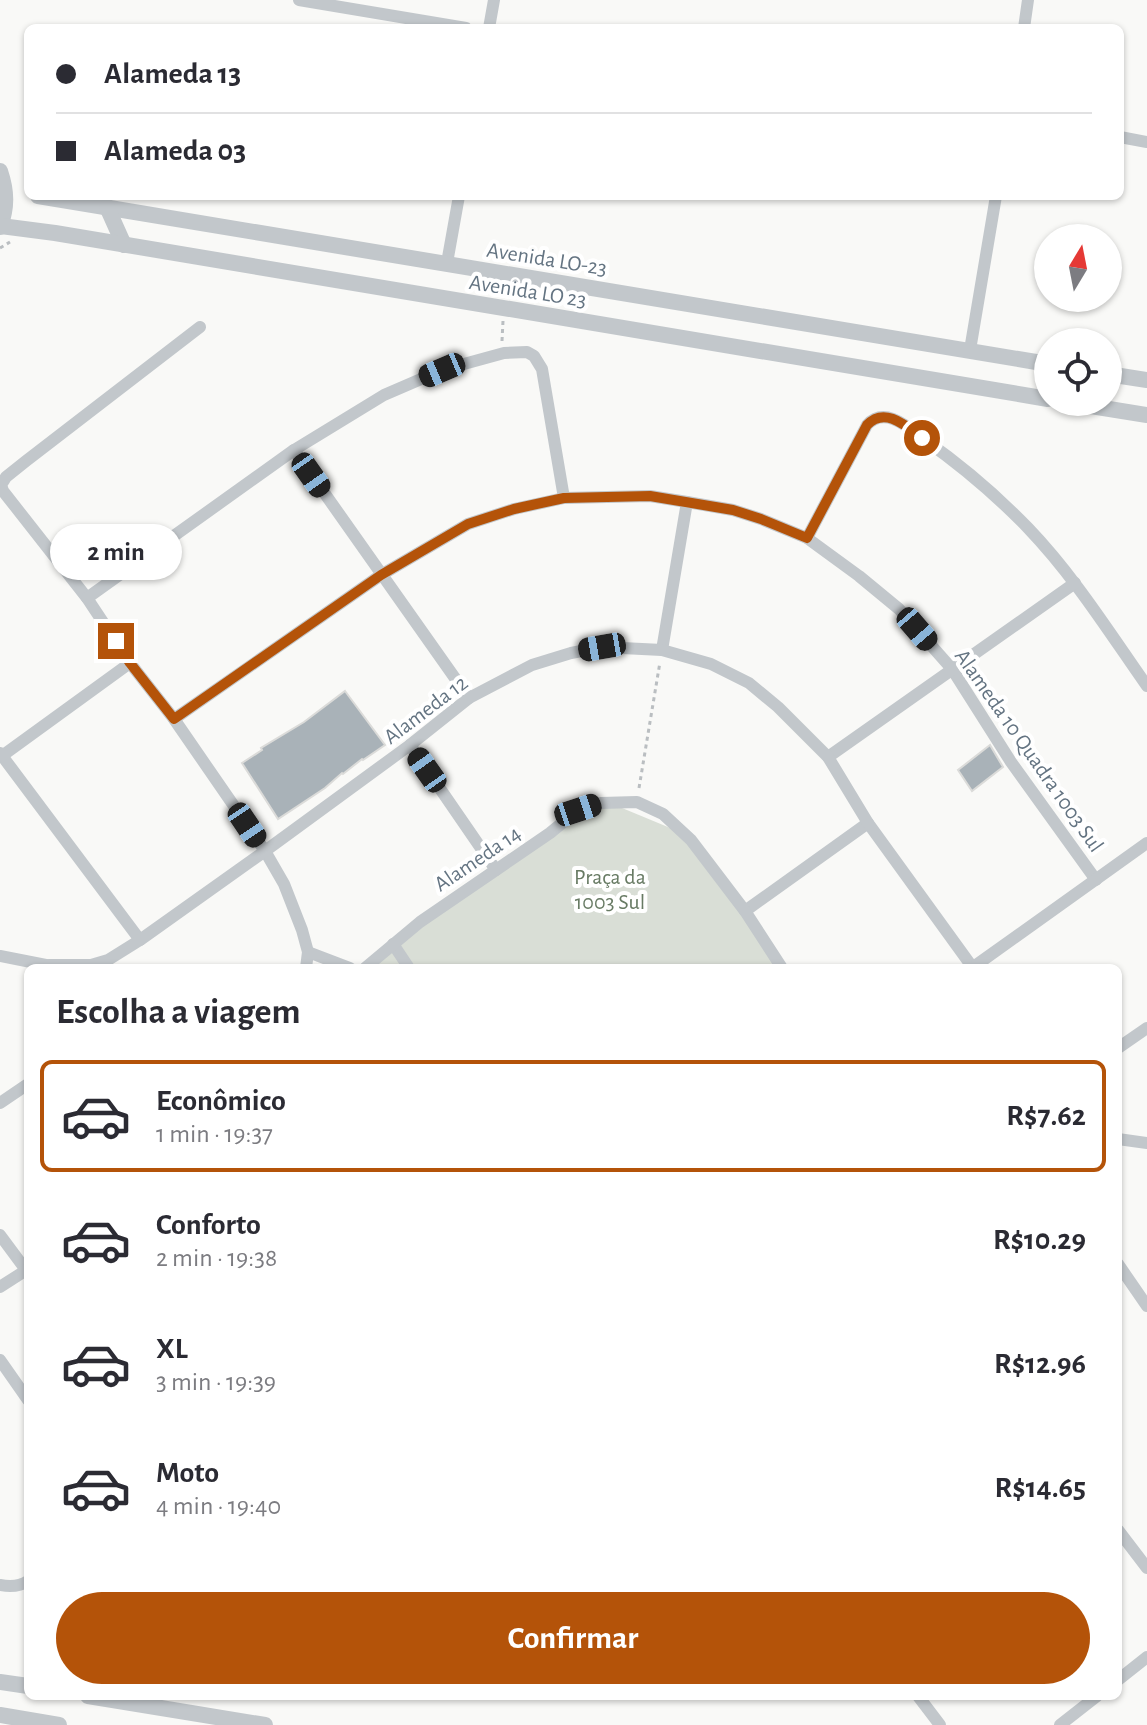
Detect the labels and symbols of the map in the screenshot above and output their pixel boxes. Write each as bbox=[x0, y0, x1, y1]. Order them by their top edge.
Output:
north arrow bbox=[1034, 224, 1122, 312]
street label: Avenida LO-23 bbox=[485, 239, 609, 279]
street label: Avenida LO 23 bbox=[468, 271, 588, 311]
car bbox=[415, 350, 469, 390]
route start bbox=[904, 420, 940, 456]
car bbox=[287, 448, 335, 502]
callout: 2 min bbox=[50, 525, 182, 581]
car bbox=[892, 603, 942, 655]
route end bbox=[98, 623, 134, 659]
car bbox=[576, 631, 628, 663]
street label: Alameda 10 Quadra 1003 Sul bbox=[951, 645, 1108, 856]
street label: Alameda 12 bbox=[380, 671, 472, 748]
car bbox=[403, 743, 451, 797]
car bbox=[551, 791, 605, 829]
car bbox=[224, 798, 270, 852]
street label: Alameda 14 bbox=[430, 822, 525, 896]
park label: Praça da 1003 Sul bbox=[574, 866, 646, 913]

